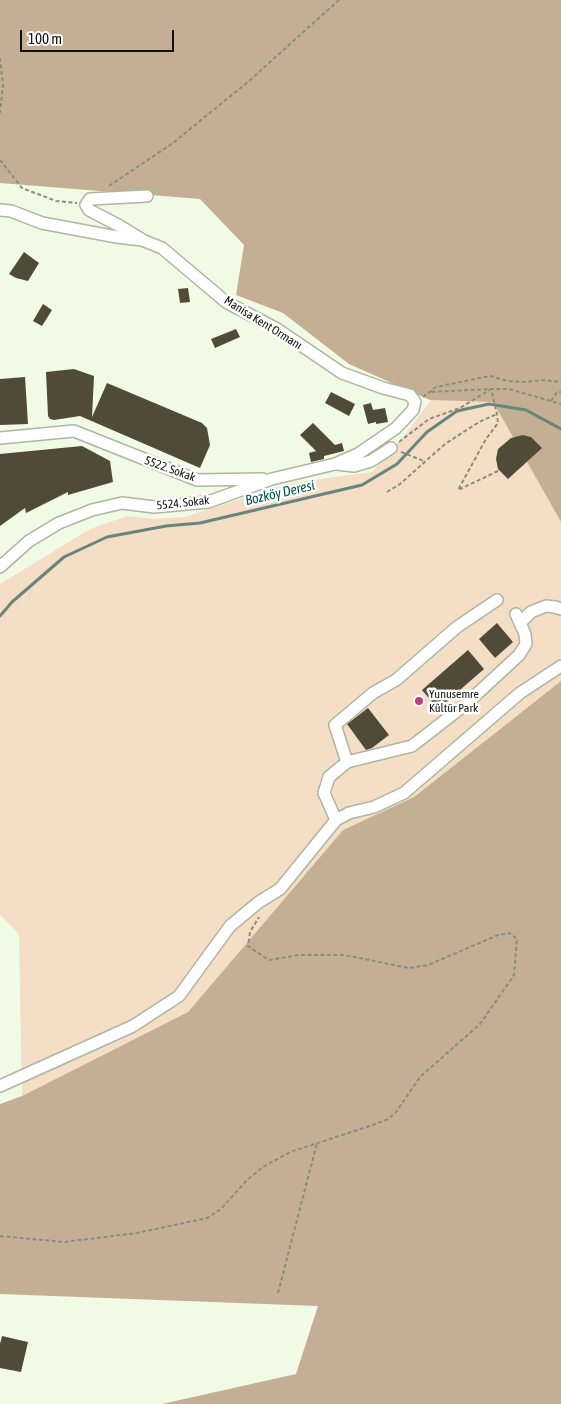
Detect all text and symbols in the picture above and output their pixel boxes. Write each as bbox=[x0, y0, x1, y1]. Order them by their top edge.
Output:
scale bar bbox=[22, 20, 176, 52]
text: 100 m bbox=[28, 30, 62, 47]
street label: Manisa Kent Ormanı bbox=[221, 293, 305, 353]
street label: 5522. Sokak bbox=[143, 453, 197, 485]
water label: Bozköy Deresi bbox=[244, 477, 316, 509]
street label: 5524. Sokak bbox=[156, 493, 210, 513]
place label: Yunusemre Kültür Park bbox=[429, 687, 479, 715]
marker: Yunusemre Kültür Park bbox=[413, 695, 425, 707]

